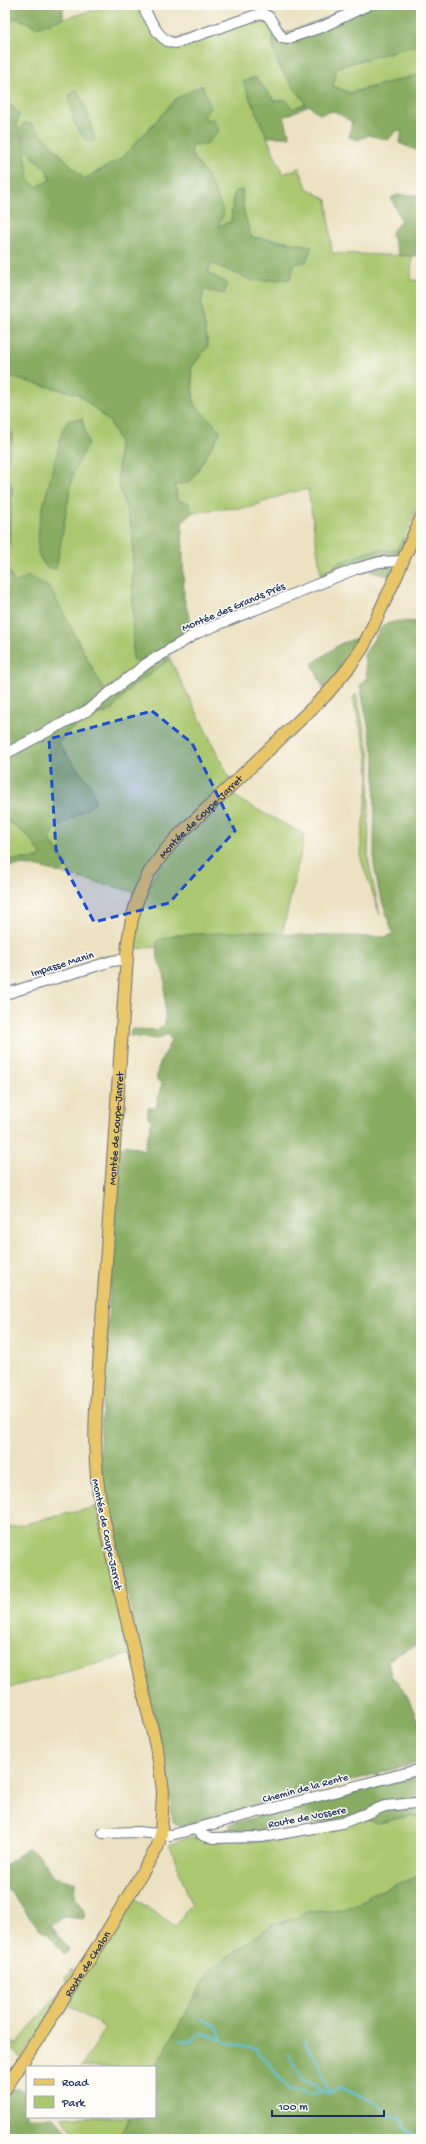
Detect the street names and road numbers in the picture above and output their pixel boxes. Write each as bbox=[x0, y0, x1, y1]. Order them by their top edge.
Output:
street label: Montée des Grands Prés bbox=[180, 580, 288, 635]
street label: Montée de Coupe-Jarret bbox=[157, 773, 247, 861]
street label: Impasse Manin bbox=[30, 949, 96, 980]
street label: Montée de Coupe-Jarret bbox=[107, 1070, 127, 1185]
street label: Montée de Coupe-Jarret bbox=[88, 1478, 124, 1592]
street label: Chemin de la Rente bbox=[261, 1772, 350, 1806]
street label: Route de Vossere bbox=[267, 1804, 348, 1831]
street label: Route de Chalon bbox=[63, 1929, 114, 1999]

